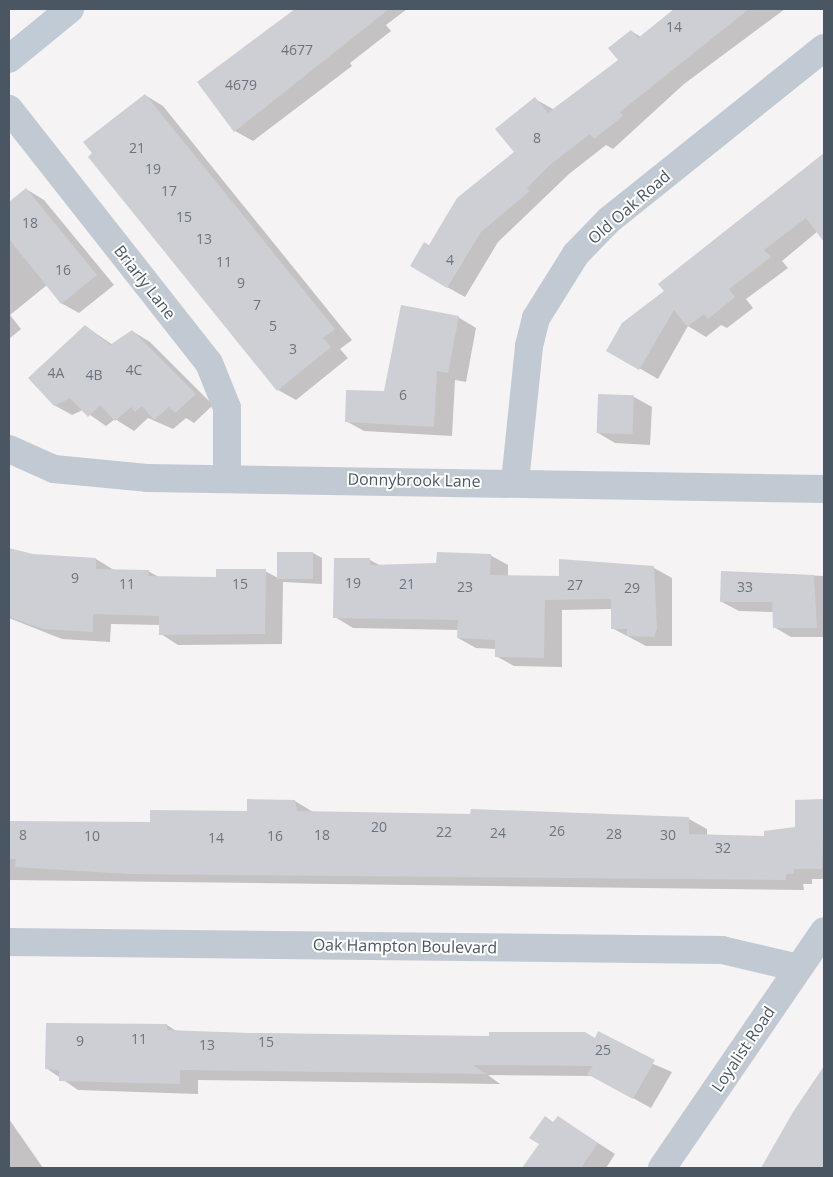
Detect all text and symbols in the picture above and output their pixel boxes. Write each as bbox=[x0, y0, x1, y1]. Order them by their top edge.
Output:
house number: 14 bbox=[666, 19, 682, 35]
house number: 4677 bbox=[281, 42, 313, 58]
house number: 4679 bbox=[225, 77, 257, 93]
house number: 8 bbox=[533, 130, 541, 146]
house number: 21 bbox=[129, 140, 145, 156]
house number: 19 bbox=[145, 161, 161, 177]
street label: Old Oak Road bbox=[584, 166, 674, 248]
house number: 17 bbox=[161, 183, 177, 199]
house number: 15 bbox=[176, 209, 192, 225]
house number: 18 bbox=[22, 215, 38, 231]
house number: 13 bbox=[196, 231, 212, 247]
street label: Briarly Lane bbox=[110, 241, 180, 323]
house number: 4 bbox=[446, 252, 454, 268]
house number: 11 bbox=[216, 254, 232, 270]
house number: 16 bbox=[55, 262, 71, 278]
house number: 9 bbox=[237, 275, 245, 291]
house number: 7 bbox=[253, 297, 261, 313]
house number: 5 bbox=[269, 318, 277, 334]
house number: 3 bbox=[289, 341, 297, 357]
house number: 4C bbox=[126, 362, 142, 378]
house number: 4A bbox=[48, 365, 64, 381]
house number: 4B bbox=[85, 367, 103, 383]
house number: 6 bbox=[399, 387, 407, 403]
street label: Donnybrook Lane bbox=[347, 469, 481, 491]
house number: 9 bbox=[71, 570, 79, 586]
house number: 19 bbox=[345, 575, 361, 591]
house number: 11 bbox=[119, 576, 135, 592]
house number: 15 bbox=[232, 576, 248, 592]
house number: 21 bbox=[399, 576, 415, 592]
house number: 27 bbox=[567, 577, 583, 593]
house number: 23 bbox=[457, 579, 473, 595]
house number: 33 bbox=[737, 579, 753, 595]
house number: 29 bbox=[624, 580, 640, 596]
house number: 20 bbox=[371, 819, 387, 835]
house number: 26 bbox=[549, 823, 565, 839]
house number: 22 bbox=[436, 824, 452, 840]
house number: 24 bbox=[490, 825, 506, 841]
house number: 28 bbox=[606, 826, 622, 842]
house number: 8 bbox=[19, 827, 27, 843]
house number: 18 bbox=[314, 827, 330, 843]
house number: 30 bbox=[660, 827, 676, 843]
house number: 10 bbox=[84, 828, 100, 844]
house number: 16 bbox=[267, 828, 283, 844]
house number: 14 bbox=[208, 830, 224, 846]
house number: 32 bbox=[715, 840, 731, 856]
street label: Oak Hampton Boulevard bbox=[313, 935, 497, 957]
street label: Loyalist Road bbox=[707, 1003, 779, 1095]
house number: 11 bbox=[131, 1031, 147, 1047]
house number: 9 bbox=[76, 1033, 84, 1049]
house number: 15 bbox=[258, 1034, 274, 1050]
house number: 13 bbox=[199, 1037, 215, 1053]
house number: 25 bbox=[595, 1042, 611, 1058]

